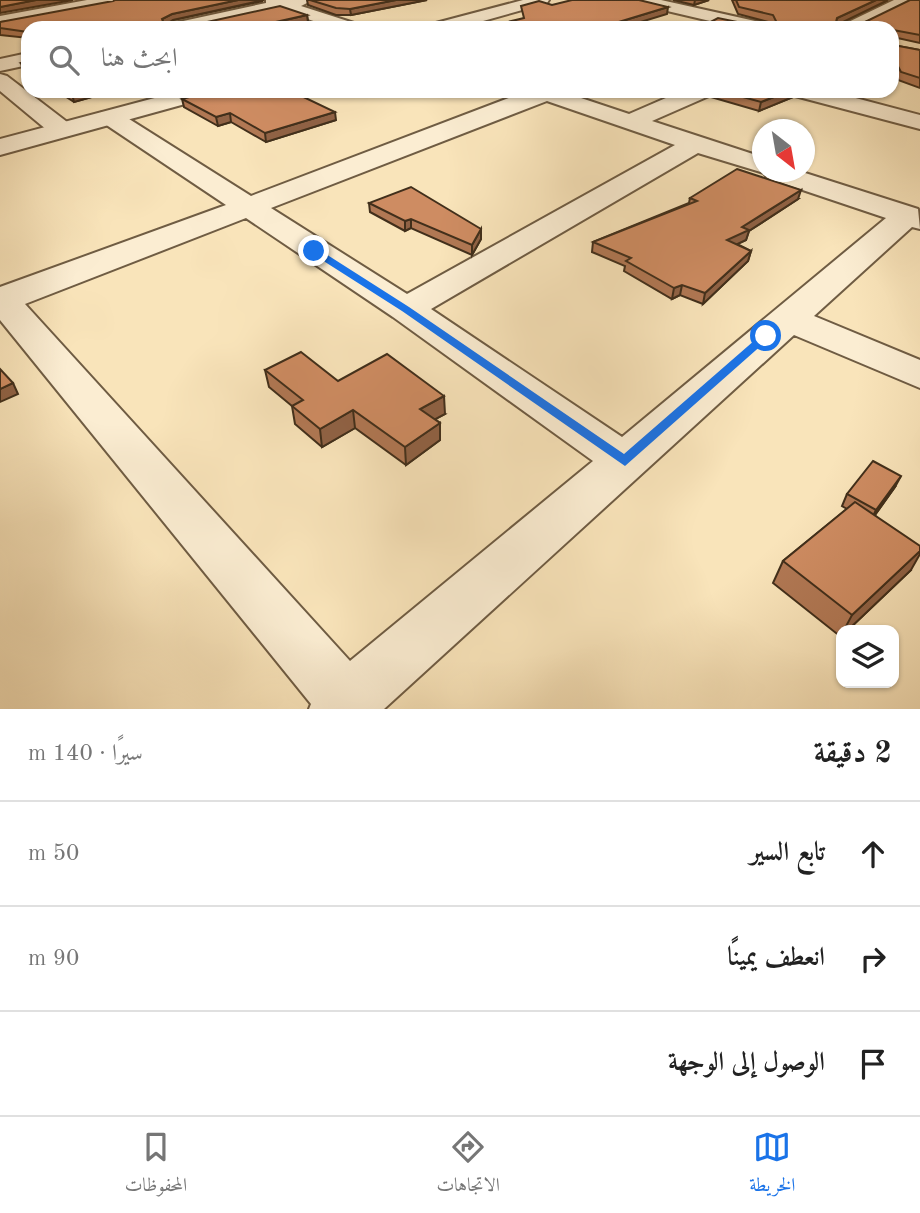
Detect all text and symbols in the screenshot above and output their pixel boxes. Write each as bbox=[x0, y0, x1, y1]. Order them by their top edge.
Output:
search box bbox=[21, 21, 899, 98]
icon: search bbox=[45, 41, 83, 79]
text: ابحث هنا bbox=[101, 46, 178, 72]
north arrow bbox=[752, 119, 815, 182]
route end bbox=[298, 235, 329, 266]
route start bbox=[750, 320, 781, 351]
map controls bbox=[836, 625, 899, 688]
button: layers bbox=[836, 625, 899, 688]
text: 2 دقيقة bbox=[814, 739, 892, 769]
text: سيرًا · 140 m bbox=[28, 742, 143, 765]
icon: ahead bbox=[854, 835, 892, 873]
text: تابع السير bbox=[750, 840, 825, 866]
text: 50 m bbox=[28, 842, 79, 865]
icon: right bbox=[854, 940, 892, 978]
text: انعطف يمينًا bbox=[727, 945, 825, 971]
text: 90 m bbox=[28, 947, 79, 970]
icon: arrive bbox=[854, 1045, 892, 1083]
text: الوصول إلى الوجهة bbox=[668, 1050, 825, 1076]
tab: المحفوظات bbox=[125, 1128, 187, 1203]
tab: الاتجاهات bbox=[436, 1128, 500, 1203]
tab: الخريطة bbox=[749, 1128, 795, 1203]

